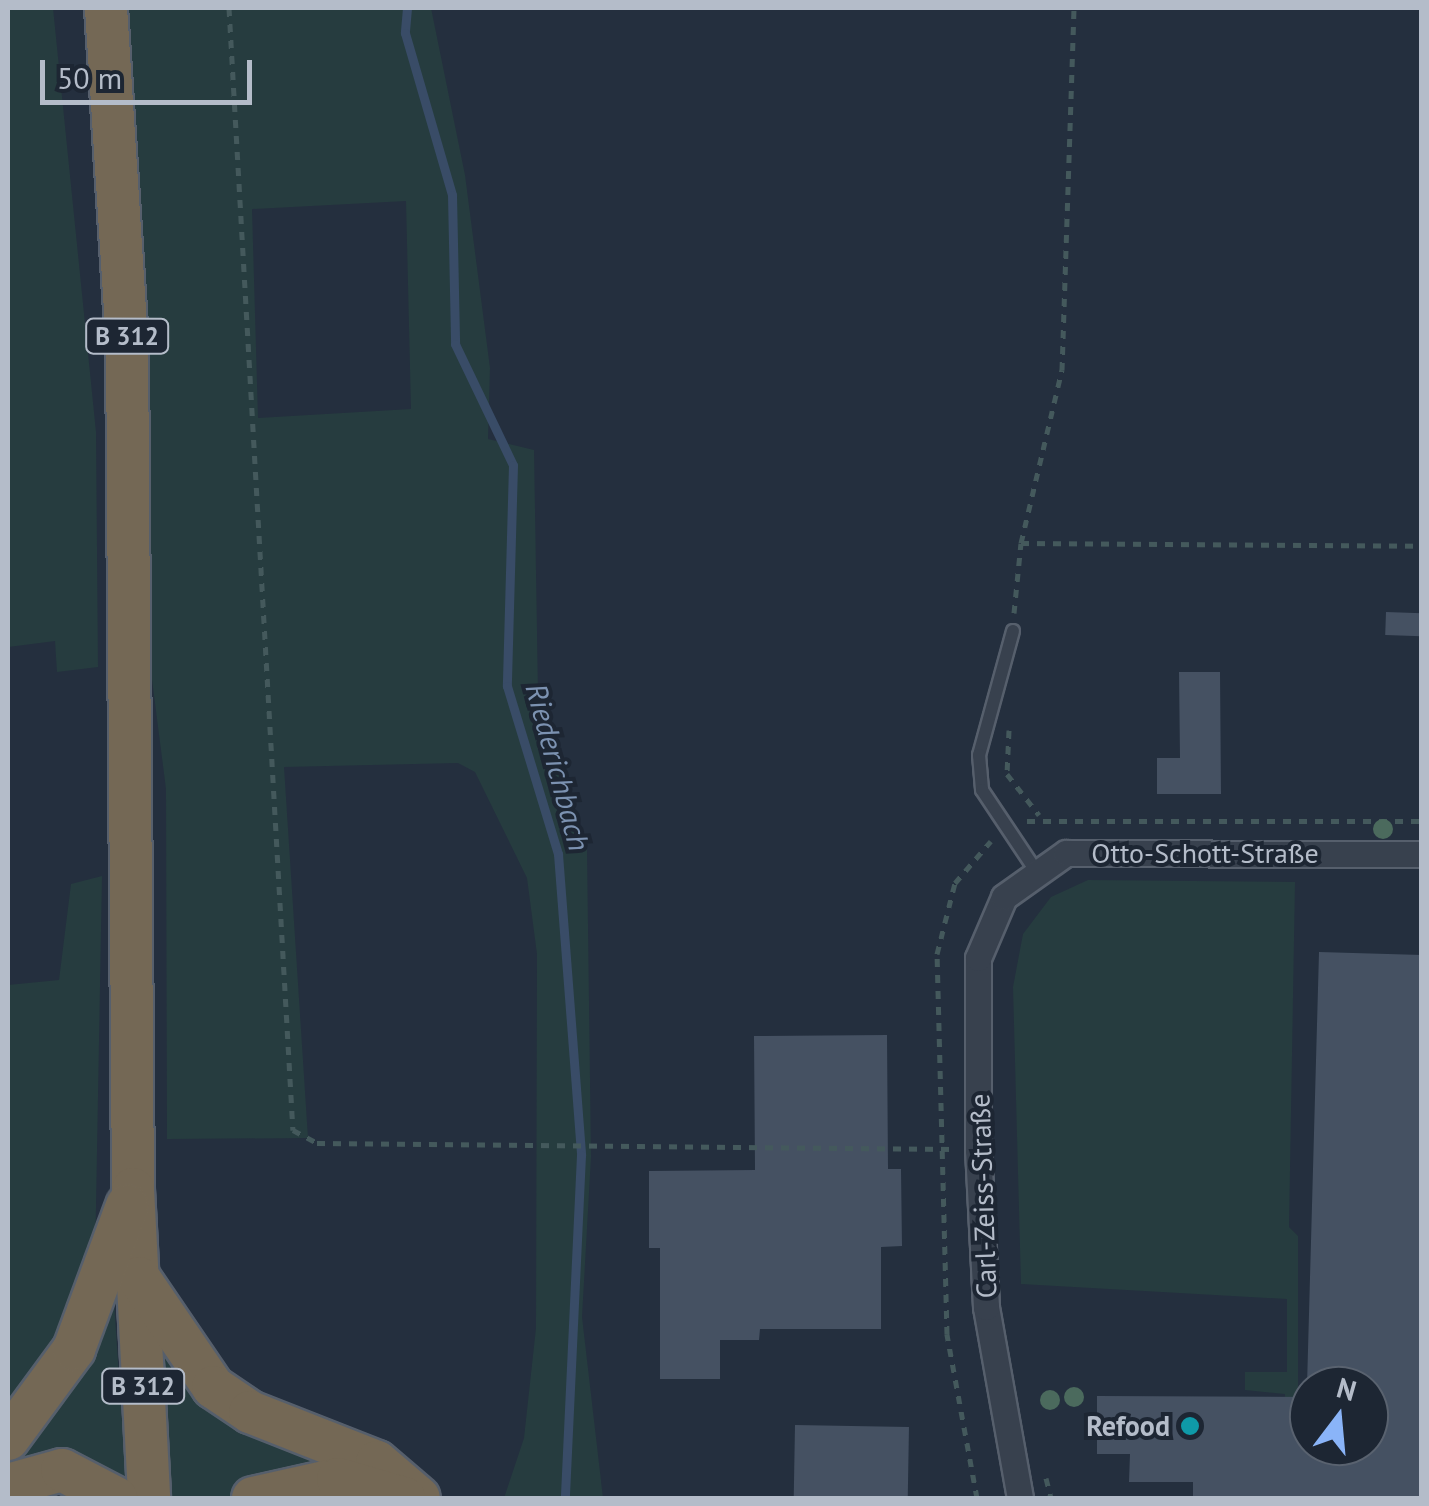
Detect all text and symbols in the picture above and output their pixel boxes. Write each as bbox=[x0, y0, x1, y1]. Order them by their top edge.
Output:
scale bar bbox=[45, 40, 258, 102]
text: 50 m bbox=[57, 58, 122, 97]
road number: B 312 bbox=[84, 316, 170, 356]
water label: Riederichbach bbox=[518, 679, 598, 855]
street label: Otto-Schott-Straße bbox=[1091, 836, 1319, 870]
street label: Carl-Zeiss-Straße bbox=[963, 1093, 1003, 1299]
road number: B 312 bbox=[100, 1366, 186, 1406]
north arrow bbox=[1289, 1366, 1389, 1466]
text: N bbox=[1333, 1368, 1361, 1409]
place label: Refood bbox=[1086, 1409, 1170, 1443]
marker: Refood bbox=[1179, 1415, 1201, 1437]

